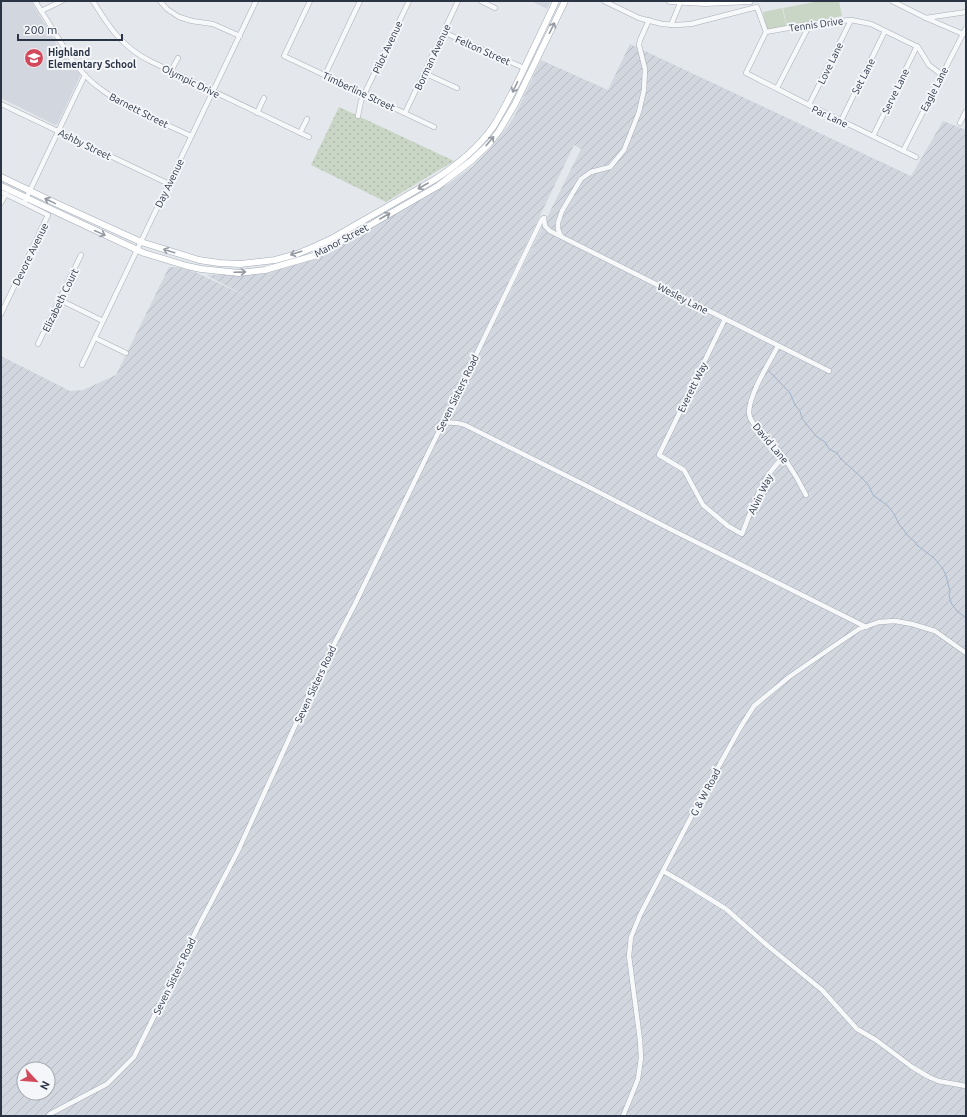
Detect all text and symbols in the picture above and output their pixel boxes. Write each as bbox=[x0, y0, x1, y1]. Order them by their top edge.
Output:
street label: Tennis Drive bbox=[788, 15, 844, 34]
scale bar bbox=[18, 16, 122, 42]
street label: Pilot Avenue bbox=[370, 19, 404, 75]
one-way arrow bbox=[549, 22, 556, 34]
text: 200 m bbox=[24, 23, 57, 36]
street label: Borman Avenue bbox=[412, 23, 453, 92]
street label: Felton Street bbox=[454, 33, 512, 68]
street label: Love Lane bbox=[816, 41, 845, 86]
school or university icon: Highland Elementary School bbox=[23, 47, 45, 69]
place label: Highland Elementary School bbox=[48, 47, 136, 70]
street label: Set Lane bbox=[850, 57, 877, 96]
street label: Olympic Drive bbox=[160, 63, 221, 100]
street label: Eagle Lane bbox=[919, 65, 950, 113]
street label: Serve Lane bbox=[880, 67, 911, 116]
street label: Timberline Street bbox=[321, 70, 397, 113]
one-way arrow bbox=[511, 80, 518, 92]
street label: Barnett Street bbox=[107, 91, 170, 130]
street label: Par Lane bbox=[810, 103, 850, 130]
street label: Ashby Street bbox=[57, 127, 113, 162]
one-way arrow bbox=[486, 136, 495, 147]
street label: Day Avenue bbox=[153, 157, 186, 209]
one-way arrow bbox=[417, 182, 429, 190]
one-way arrow bbox=[44, 197, 56, 204]
one-way arrow bbox=[379, 212, 391, 220]
street label: Devore Avenue bbox=[10, 221, 50, 287]
street label: Manor Street bbox=[312, 222, 370, 259]
one-way arrow bbox=[93, 229, 105, 237]
one-way arrow bbox=[163, 247, 176, 254]
one-way arrow bbox=[291, 250, 303, 258]
street label: Elizabeth Court bbox=[40, 267, 81, 334]
one-way arrow bbox=[233, 269, 246, 276]
street label: Wesley Lane bbox=[655, 281, 710, 316]
street label: Seven Sisters Road bbox=[434, 353, 481, 433]
street label: Everett Way bbox=[676, 360, 709, 414]
street label: David Lane bbox=[751, 421, 791, 466]
street label: Alvin Way bbox=[746, 472, 775, 516]
street label: Seven Sisters Road bbox=[293, 644, 338, 725]
street label: G & W Road bbox=[688, 766, 723, 818]
street label: Seven Sisters Road bbox=[151, 936, 198, 1016]
north arrow bbox=[16, 1061, 56, 1101]
text: N bbox=[38, 1079, 52, 1092]

